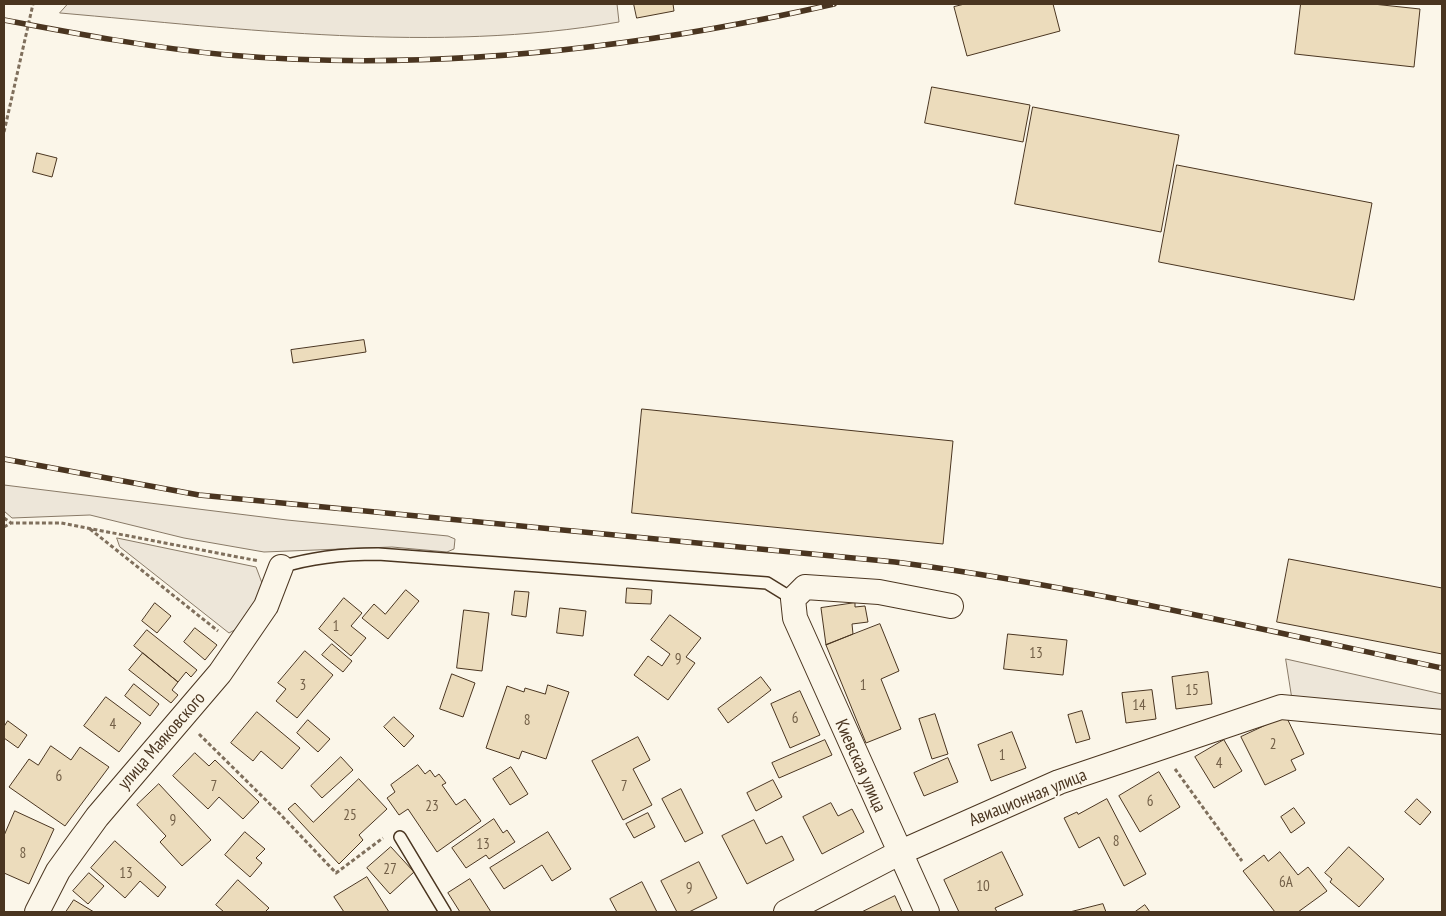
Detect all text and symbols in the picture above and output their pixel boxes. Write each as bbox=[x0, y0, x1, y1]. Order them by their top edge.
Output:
house number: 1 bbox=[333, 618, 339, 636]
house number: 13 bbox=[1029, 645, 1043, 663]
house number: 9 bbox=[675, 651, 681, 669]
house number: 3 bbox=[300, 677, 306, 695]
house number: 1 bbox=[860, 677, 866, 695]
house number: 15 bbox=[1185, 682, 1199, 700]
street label: улица Маяковского bbox=[114, 688, 210, 794]
house number: 14 bbox=[1132, 697, 1146, 715]
house number: 6 bbox=[792, 710, 798, 728]
house number: 8 bbox=[524, 712, 530, 730]
house number: 4 bbox=[110, 716, 116, 734]
street label: Киевская улица bbox=[830, 716, 890, 816]
house number: 2 bbox=[1270, 736, 1276, 754]
house number: 1 bbox=[999, 747, 1005, 765]
house number: 4 bbox=[1216, 755, 1222, 773]
street label: Авиационная улица bbox=[966, 765, 1090, 831]
house number: 6 bbox=[56, 768, 62, 786]
house number: 7 bbox=[211, 778, 217, 796]
house number: 7 bbox=[621, 778, 627, 796]
house number: 6 bbox=[1147, 793, 1153, 811]
house number: 23 bbox=[425, 798, 439, 816]
house number: 25 bbox=[343, 807, 357, 825]
house number: 9 bbox=[170, 812, 176, 830]
house number: 8 bbox=[1113, 833, 1119, 851]
house number: 13 bbox=[476, 836, 490, 854]
house number: 8 bbox=[20, 845, 26, 863]
house number: 27 bbox=[383, 861, 397, 879]
house number: 13 bbox=[119, 865, 133, 883]
house number: 6А bbox=[1279, 874, 1293, 892]
house number: 10 bbox=[976, 878, 990, 896]
house number: 9 bbox=[686, 880, 692, 898]

